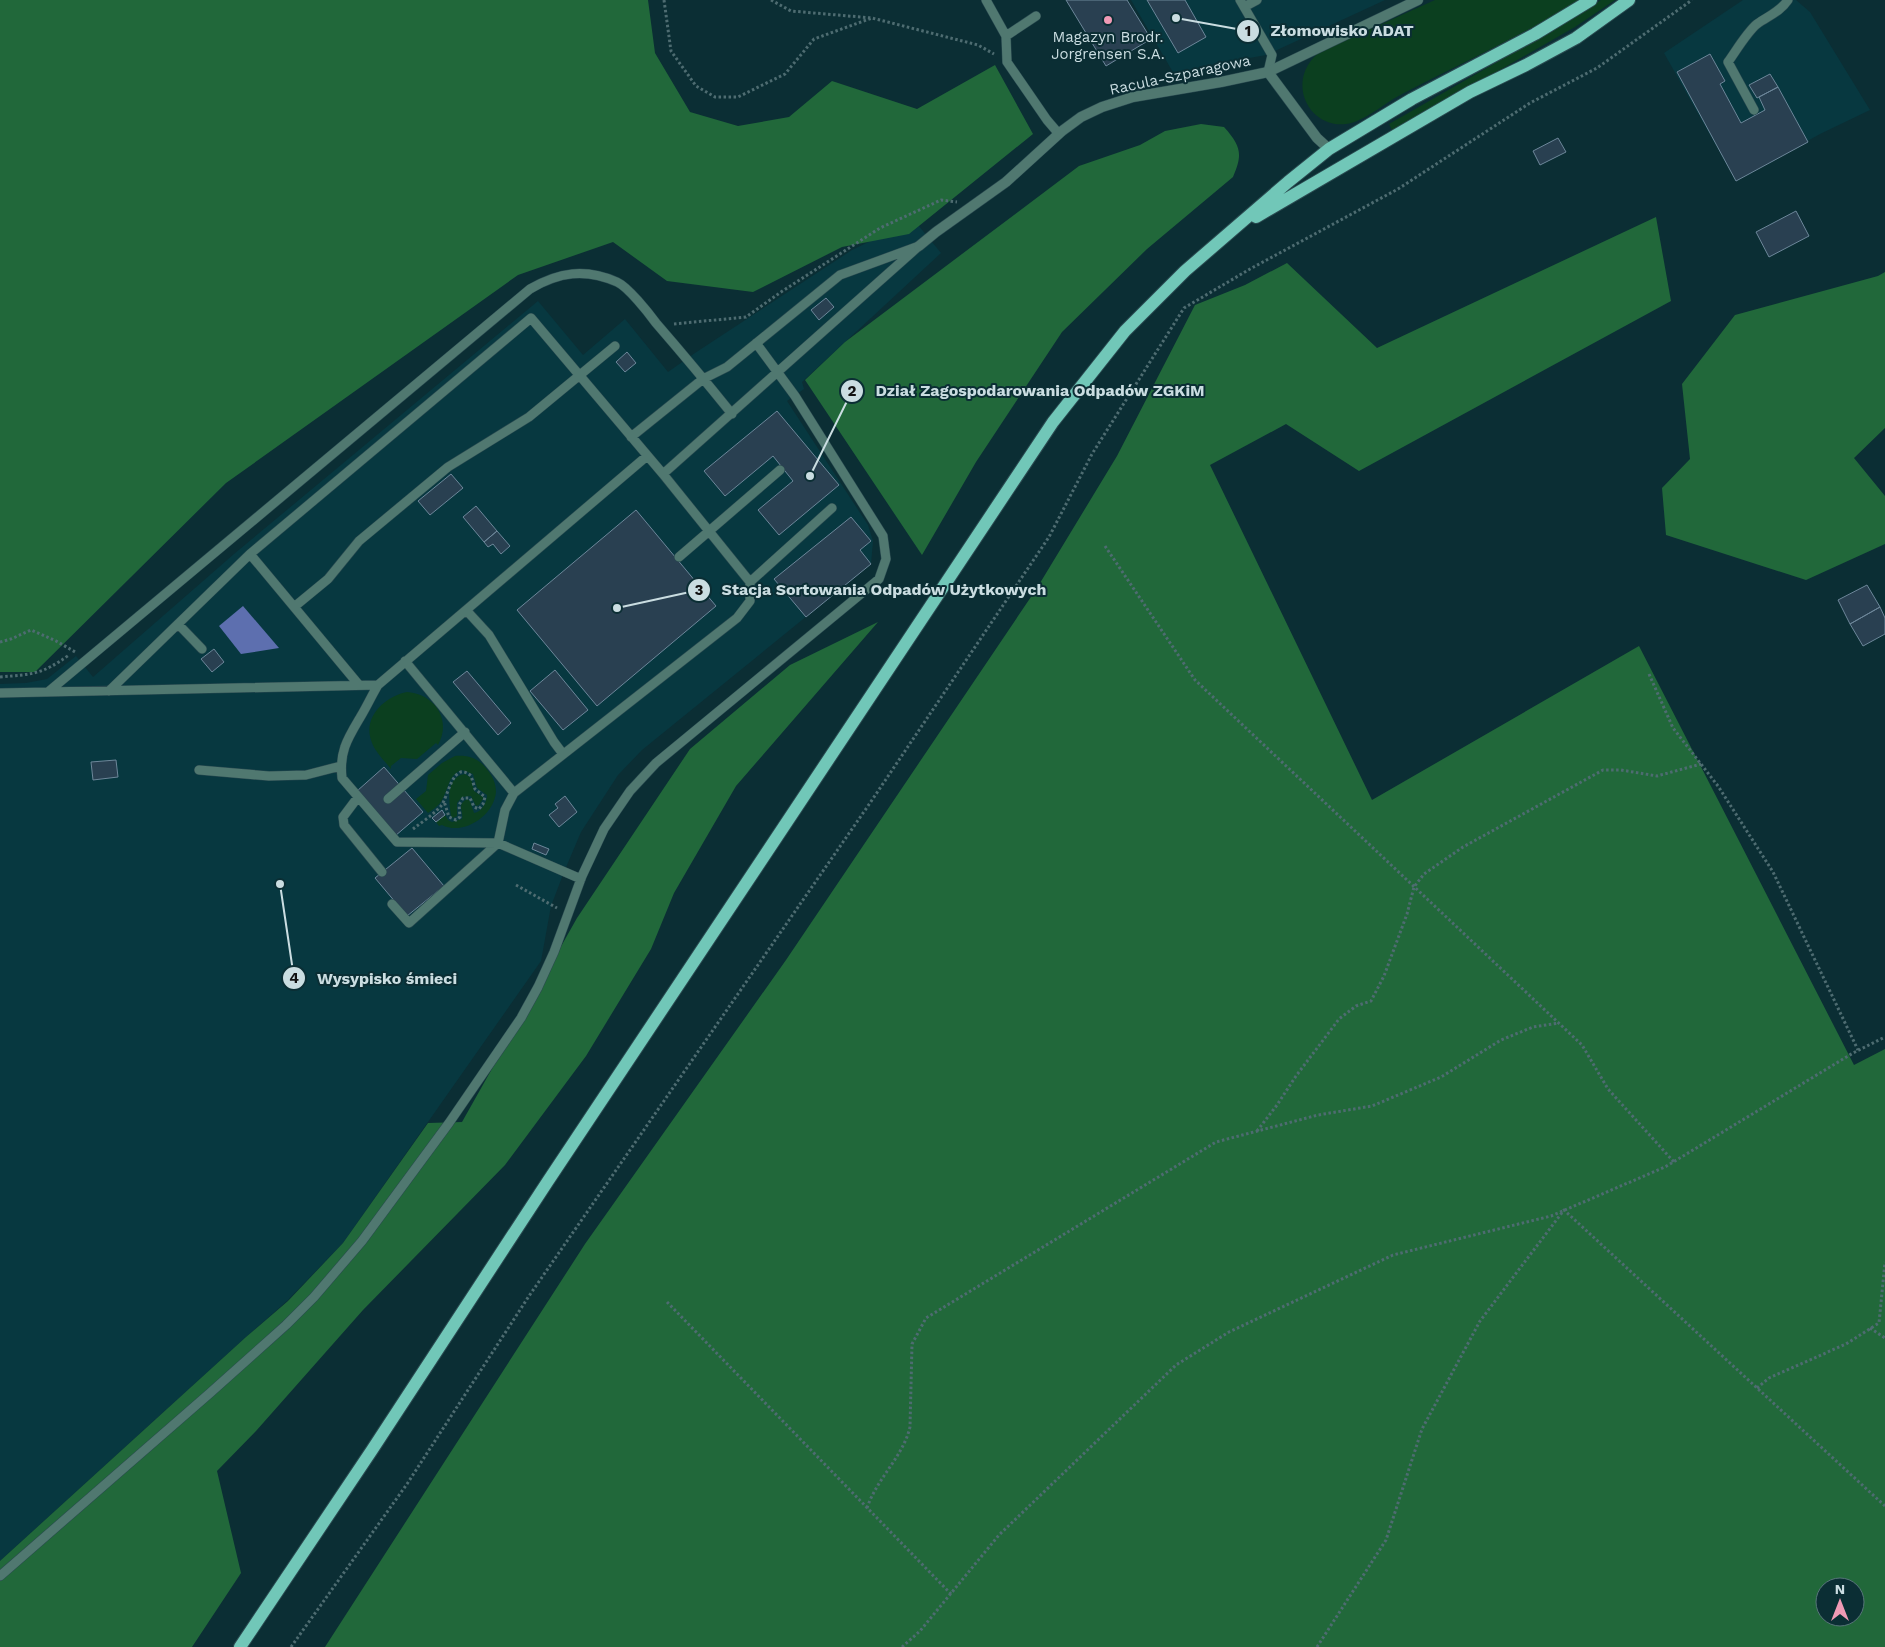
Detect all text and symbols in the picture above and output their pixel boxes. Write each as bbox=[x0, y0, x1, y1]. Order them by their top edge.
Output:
marker: Magazyn Brodr. Jorgrensen S.A. bbox=[1102, 14, 1114, 26]
callout: Złomowisko ADAT bbox=[1235, 15, 1424, 46]
text: Złomowisko ADAT bbox=[1270, 21, 1414, 40]
text: 1 bbox=[1245, 22, 1251, 40]
place label: Magazyn Brodr. Jorgrensen S.A. bbox=[1051, 28, 1165, 63]
street label: Racula-Szparagowa bbox=[1108, 51, 1253, 99]
callout: Dział Zagospodarowania Odpadów ZGKiM bbox=[840, 375, 1215, 406]
text: Dział Zagospodarowania Odpadów ZGKiM bbox=[875, 381, 1205, 400]
text: 2 bbox=[848, 382, 857, 400]
callout: Stacja Sortowania Odpadów Użytkowych bbox=[686, 574, 1057, 605]
text: Stacja Sortowania Odpadów Użytkowych bbox=[722, 580, 1046, 599]
text: 3 bbox=[695, 581, 704, 599]
callout: Wysypisko śmieci bbox=[282, 962, 467, 993]
text: 4 bbox=[289, 969, 299, 987]
text: Wysypisko śmieci bbox=[317, 969, 457, 988]
north arrow bbox=[1815, 1577, 1865, 1627]
text: N bbox=[1835, 1581, 1845, 1597]

